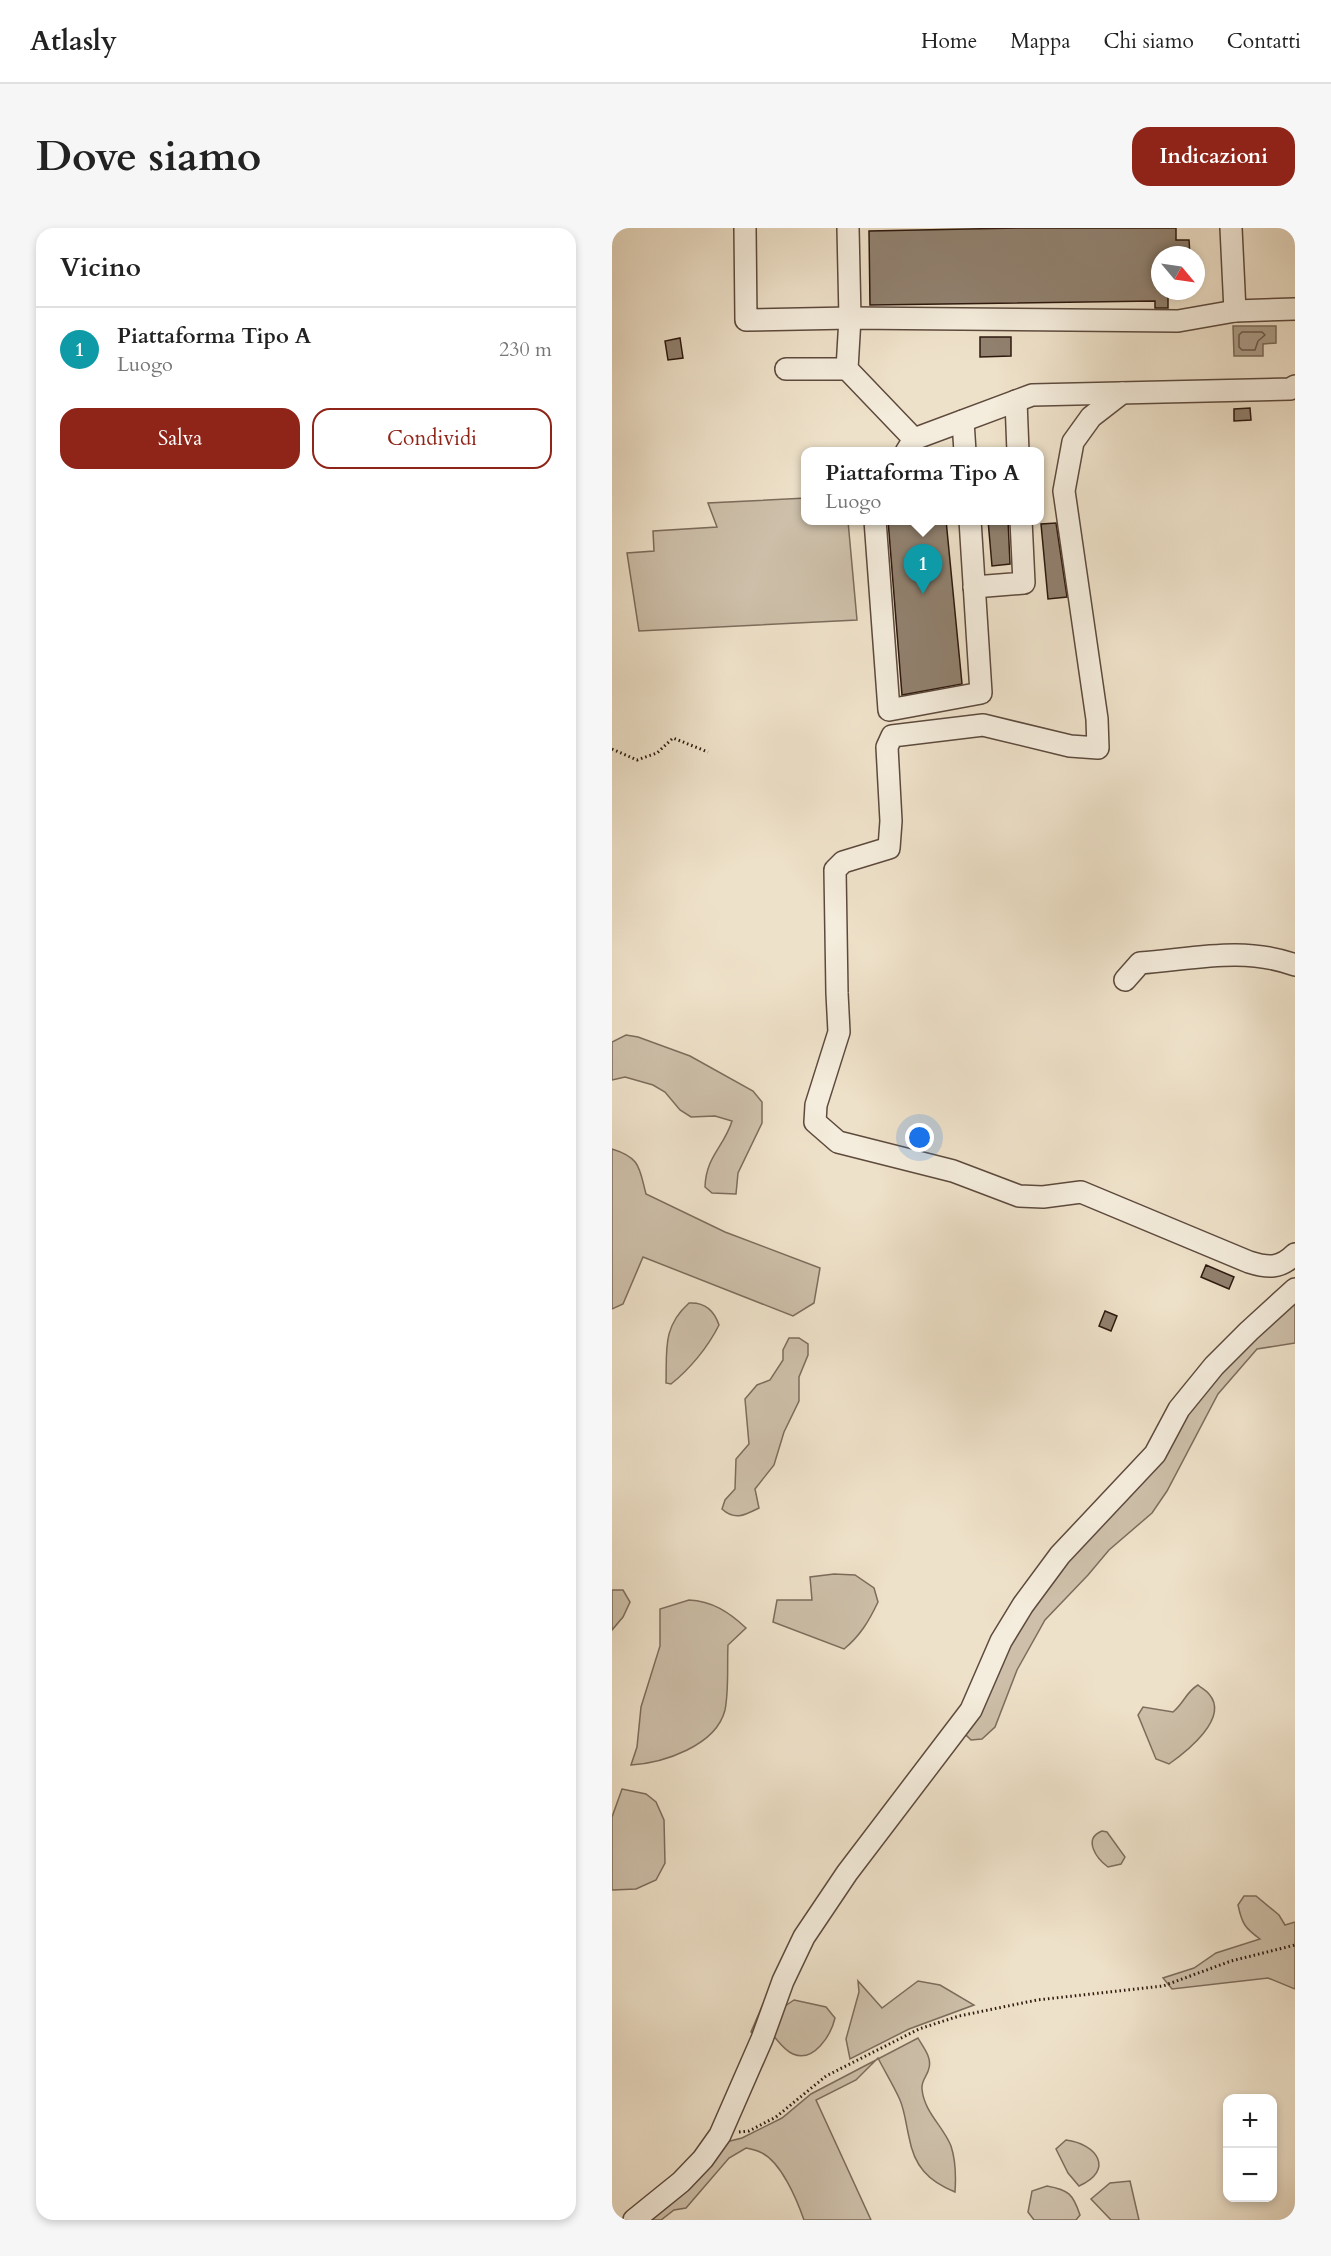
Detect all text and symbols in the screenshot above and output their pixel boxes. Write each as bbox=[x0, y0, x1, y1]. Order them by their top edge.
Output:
text: Atlasly bbox=[30, 22, 117, 60]
text: Home bbox=[921, 27, 977, 56]
text: Mappa bbox=[1010, 27, 1071, 56]
text: Chi siamo bbox=[1104, 27, 1194, 56]
text: Contatti bbox=[1227, 27, 1301, 56]
button: Indicazioni bbox=[1132, 127, 1295, 186]
text: Dove siamo bbox=[36, 128, 261, 185]
north arrow bbox=[1151, 246, 1205, 300]
text: Vicino bbox=[60, 250, 141, 285]
text: Piattaforma Tipo A bbox=[117, 321, 311, 351]
text: 1 bbox=[74, 336, 85, 363]
text: 230 m bbox=[499, 336, 552, 363]
text: Luogo bbox=[117, 351, 173, 378]
button: Salva bbox=[60, 408, 300, 469]
button: Condividi bbox=[312, 408, 552, 469]
popup bbox=[801, 447, 1044, 525]
text: Piattaforma Tipo A bbox=[825, 458, 1020, 488]
text: Luogo bbox=[825, 488, 881, 515]
pin: 1 bbox=[904, 544, 942, 594]
your location bbox=[905, 1123, 934, 1152]
map controls bbox=[1223, 2094, 1277, 2202]
button: + bbox=[1223, 2094, 1277, 2148]
button: − bbox=[1223, 2148, 1277, 2202]

